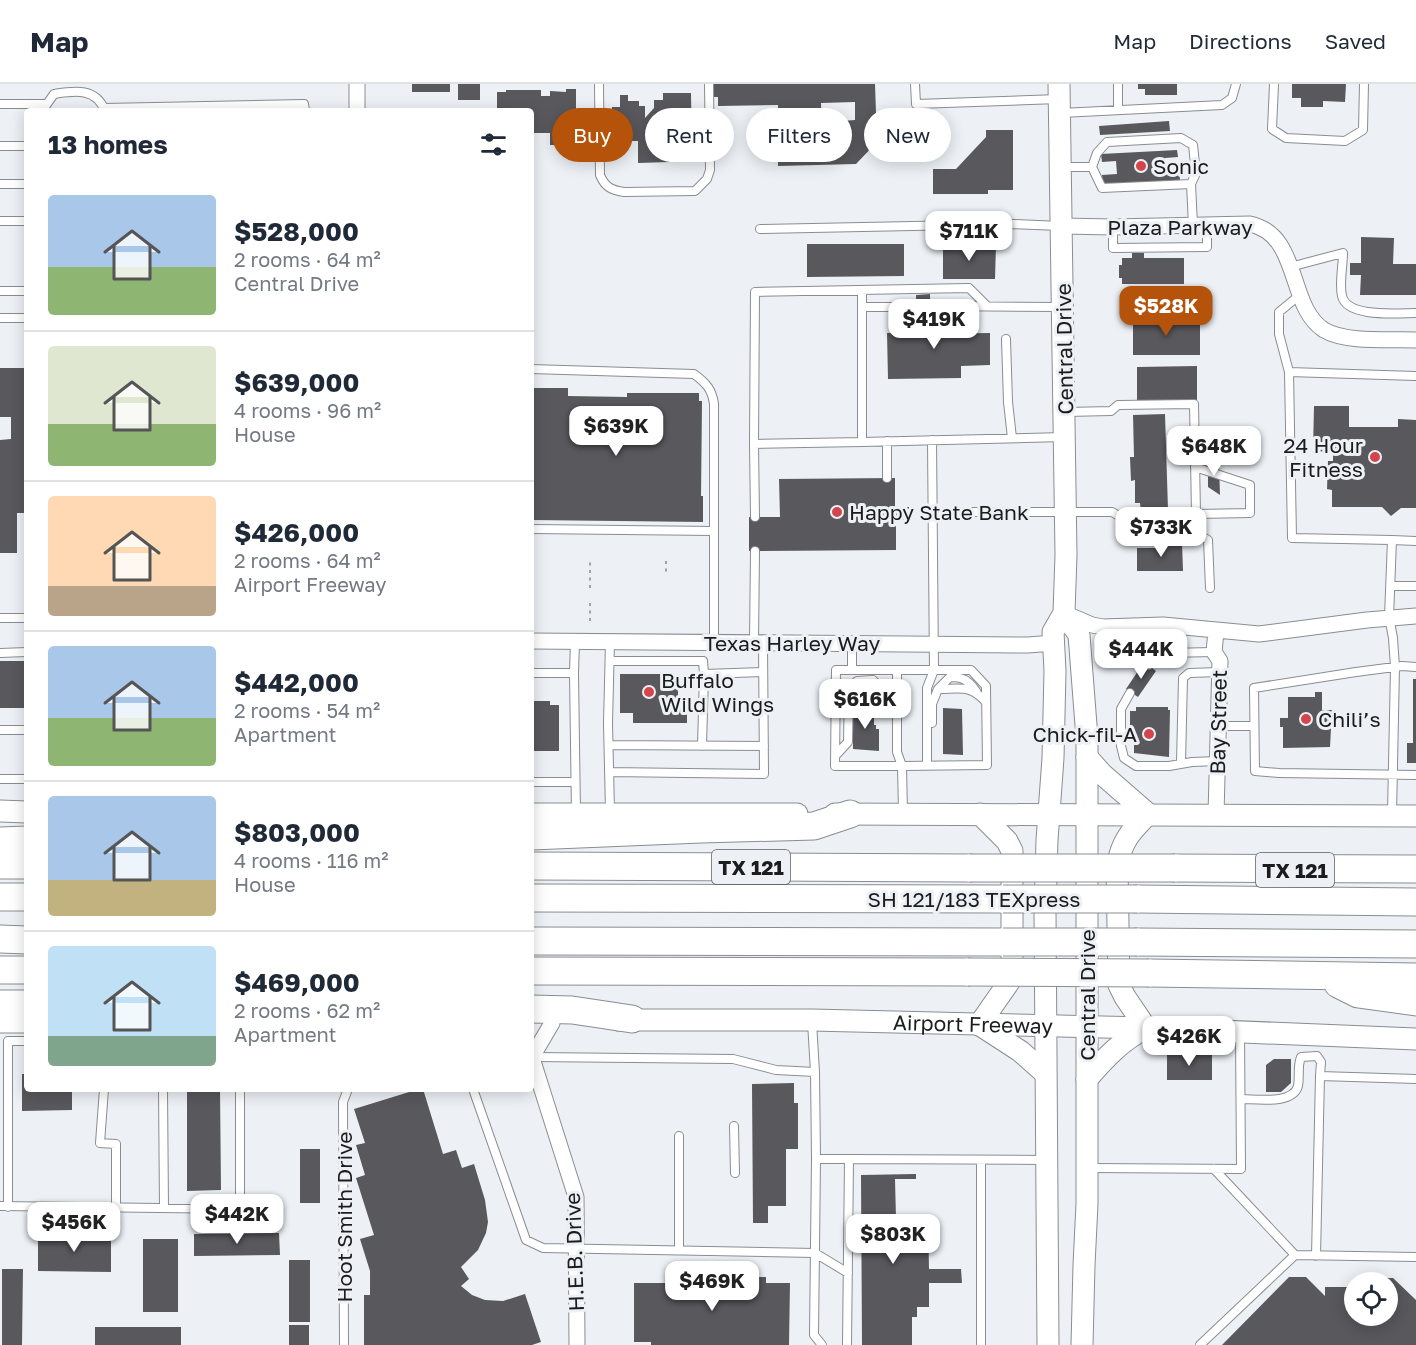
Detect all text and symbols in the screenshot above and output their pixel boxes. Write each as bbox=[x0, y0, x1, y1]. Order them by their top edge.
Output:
text: Map bbox=[30, 25, 88, 58]
text: Map bbox=[1113, 28, 1156, 54]
text: Directions bbox=[1189, 28, 1292, 54]
text: Saved bbox=[1325, 28, 1386, 54]
chip: Buy bbox=[552, 108, 633, 162]
chip: Rent bbox=[645, 108, 734, 162]
chip: Filters bbox=[746, 108, 852, 162]
chip: New bbox=[864, 108, 951, 162]
icon: filters bbox=[477, 128, 510, 161]
text: 13 homes bbox=[48, 129, 168, 160]
place label: Sonic bbox=[1153, 153, 1209, 179]
marker: Sonic bbox=[1134, 159, 1148, 173]
pin: $711K bbox=[927, 211, 1011, 262]
street label: Plaza Parkway bbox=[1107, 214, 1253, 240]
text: $528,000 bbox=[234, 216, 359, 247]
text: $711K bbox=[939, 218, 999, 242]
icon: home bbox=[96, 219, 168, 291]
text: 2 rooms · 64 m² bbox=[234, 247, 381, 271]
text: Central Drive bbox=[234, 271, 359, 295]
street label: Central Drive bbox=[1050, 283, 1078, 415]
pin: $528K bbox=[1124, 286, 1208, 337]
text: $528K bbox=[1133, 293, 1199, 317]
pin: $419K bbox=[892, 299, 976, 350]
text: $419K bbox=[902, 306, 966, 330]
text: $639,000 bbox=[234, 367, 359, 398]
icon: home bbox=[96, 370, 168, 442]
text: 4 rooms · 96 m² bbox=[234, 398, 381, 422]
pin: $639K bbox=[574, 406, 658, 457]
text: $639K bbox=[583, 413, 649, 437]
text: House bbox=[234, 422, 296, 446]
pin: $648K bbox=[1172, 426, 1256, 477]
place label: 24 Hour Fitness bbox=[1283, 432, 1363, 482]
text: $648K bbox=[1181, 433, 1247, 457]
marker: 24 Hour Fitness bbox=[1368, 450, 1382, 464]
place label: Happy State Bank bbox=[849, 499, 1029, 525]
marker: Happy State Bank bbox=[830, 505, 844, 519]
pin: $733K bbox=[1119, 507, 1203, 558]
text: $733K bbox=[1129, 514, 1193, 538]
text: $426,000 bbox=[234, 517, 359, 548]
icon: home bbox=[96, 520, 168, 592]
text: 2 rooms · 64 m² bbox=[234, 548, 381, 572]
text: Airport Freeway bbox=[234, 572, 386, 596]
pin: $444K bbox=[1099, 629, 1183, 680]
street label: Texas Harley Way bbox=[704, 630, 880, 656]
text: $444K bbox=[1108, 636, 1174, 660]
text: $442,000 bbox=[234, 667, 359, 698]
place label: Buffalo Wild Wings bbox=[661, 667, 774, 717]
street label: Bay Street bbox=[1204, 669, 1232, 775]
icon: home bbox=[96, 670, 168, 742]
pin: $616K bbox=[823, 679, 907, 730]
marker: Buffalo Wild Wings bbox=[642, 685, 656, 699]
text: $616K bbox=[833, 686, 897, 710]
text: 2 rooms · 54 m² bbox=[234, 698, 380, 722]
place label: Chili’s bbox=[1318, 706, 1381, 732]
marker: Chili’s bbox=[1299, 712, 1313, 726]
place label: Chick-fil-A bbox=[1033, 721, 1137, 747]
text: Apartment bbox=[234, 722, 337, 746]
marker: Chick-fil-A bbox=[1142, 727, 1156, 741]
text: $803,000 bbox=[234, 817, 360, 848]
icon: home bbox=[96, 820, 168, 892]
text: 4 rooms · 116 m² bbox=[234, 848, 389, 872]
road number: TX 121 bbox=[712, 850, 790, 884]
road number: TX 121 bbox=[1256, 853, 1334, 887]
text: House bbox=[234, 872, 296, 896]
street label: SH 121/183 TEXpress bbox=[868, 886, 1080, 912]
street label: Central Drive bbox=[1074, 929, 1100, 1061]
text: $469,000 bbox=[234, 967, 360, 998]
icon: home bbox=[96, 970, 168, 1042]
text: 2 rooms · 62 m² bbox=[234, 998, 380, 1022]
street label: Airport Freeway bbox=[893, 1009, 1054, 1039]
pin: $426K bbox=[1147, 1016, 1231, 1067]
text: Apartment bbox=[234, 1022, 337, 1046]
text: $426K bbox=[1156, 1023, 1222, 1047]
street label: Hoot Smith Drive bbox=[331, 1131, 357, 1303]
street label: H.E.B. Drive bbox=[559, 1192, 589, 1312]
pin: $442K bbox=[195, 1194, 279, 1245]
text: $442K bbox=[204, 1201, 270, 1225]
pin: $456K bbox=[32, 1202, 116, 1253]
text: $456K bbox=[41, 1209, 107, 1233]
pin: $803K bbox=[851, 1214, 935, 1265]
text: $803K bbox=[860, 1221, 926, 1245]
pin: $469K bbox=[670, 1261, 754, 1312]
text: $469K bbox=[679, 1268, 745, 1292]
map controls bbox=[1344, 1272, 1398, 1326]
button: locate bbox=[1344, 1272, 1398, 1326]

